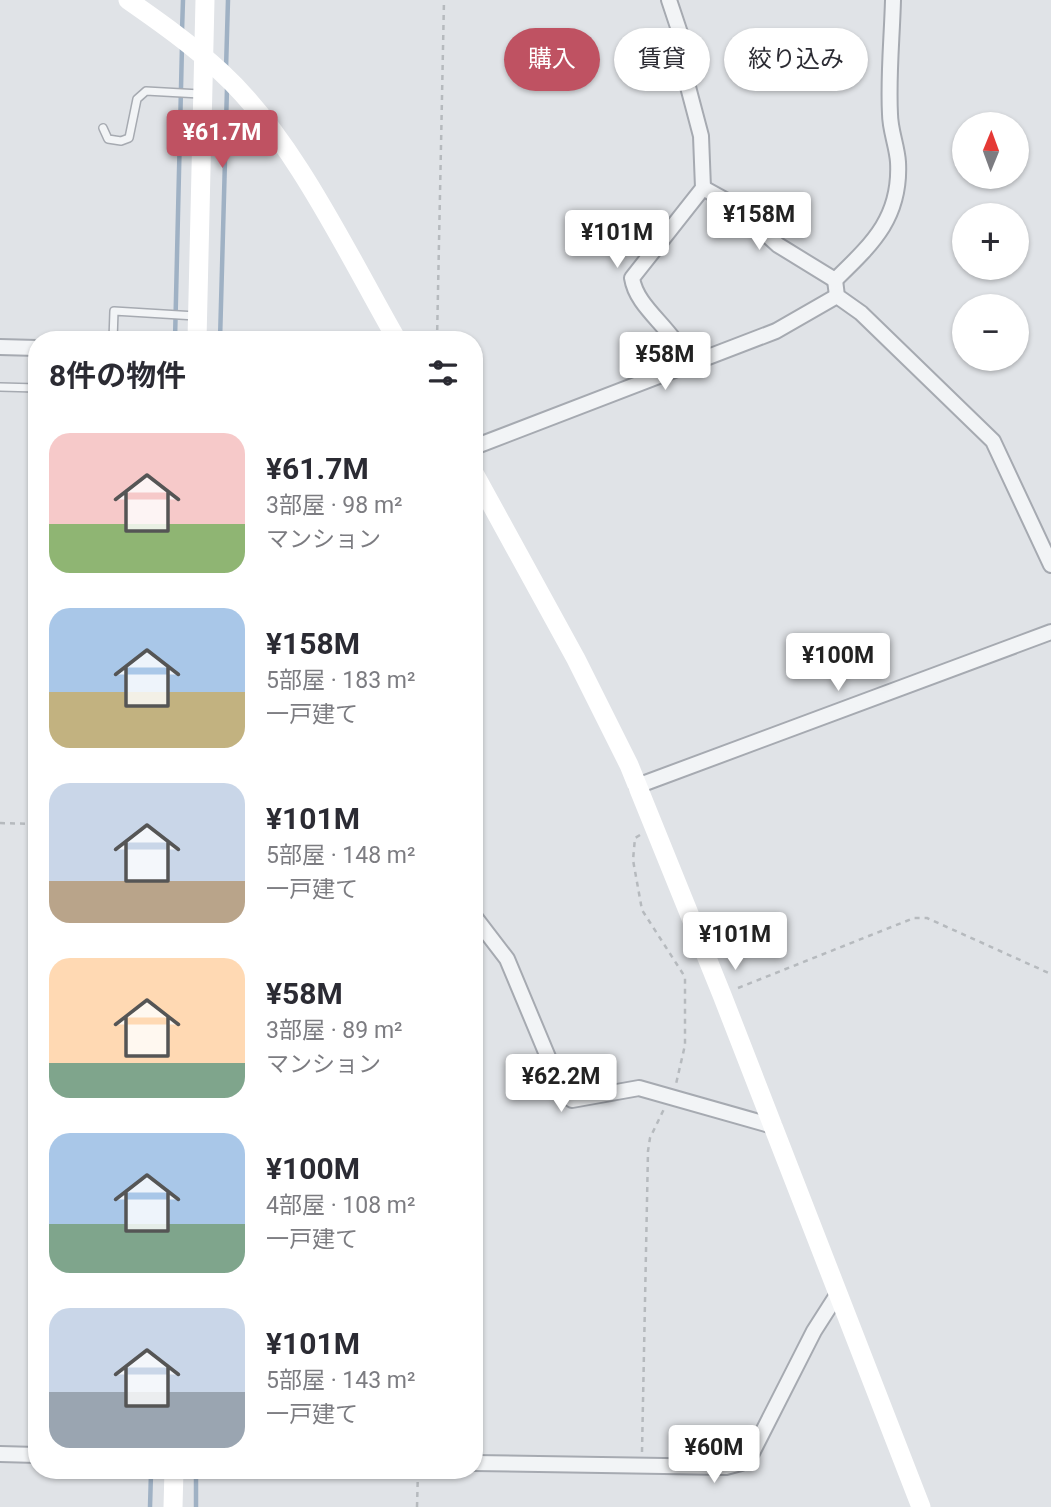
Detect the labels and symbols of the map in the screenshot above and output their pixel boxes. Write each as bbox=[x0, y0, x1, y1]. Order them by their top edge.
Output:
pin: ¥61.7M bbox=[165, 110, 279, 170]
north arrow bbox=[952, 112, 1029, 189]
pin: ¥158M bbox=[710, 192, 808, 252]
pin: ¥101M bbox=[568, 210, 666, 270]
pin: ¥58M bbox=[624, 332, 706, 392]
pin: ¥100M bbox=[789, 634, 887, 693]
pin: ¥101M bbox=[686, 912, 784, 972]
pin: ¥62.2M bbox=[504, 1054, 618, 1114]
pin: ¥60M bbox=[673, 1426, 755, 1485]

